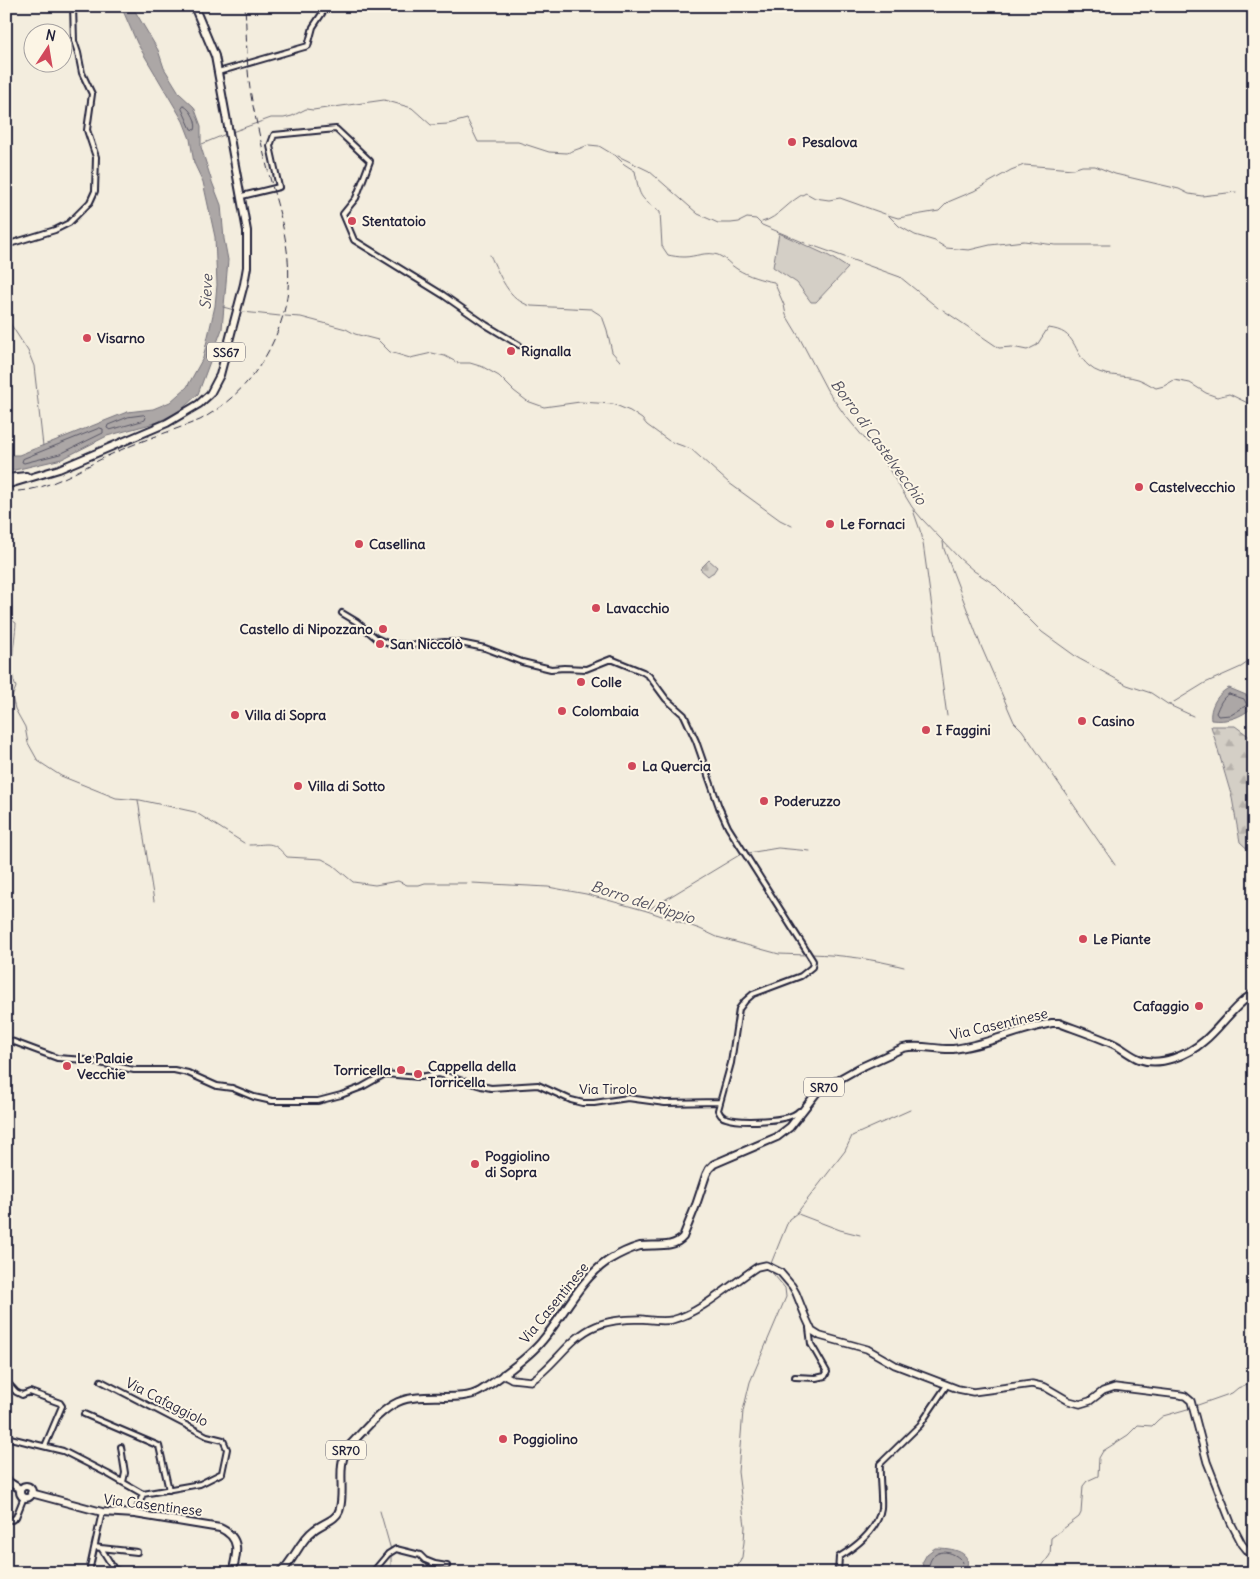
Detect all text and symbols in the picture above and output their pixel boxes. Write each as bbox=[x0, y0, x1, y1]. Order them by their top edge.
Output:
north arrow bbox=[22, 22, 72, 72]
text: N bbox=[44, 25, 57, 45]
place label: Pesalova bbox=[802, 133, 858, 151]
marker: Pesalova bbox=[786, 136, 798, 148]
place label: Stentatoio bbox=[362, 212, 426, 230]
marker: Stentatoio bbox=[346, 215, 358, 227]
water label: Sieve bbox=[196, 273, 216, 310]
place label: Visarno bbox=[97, 329, 145, 347]
marker: Visarno bbox=[81, 332, 93, 344]
road number: SS67 bbox=[207, 342, 245, 362]
place label: Rignalla bbox=[521, 342, 571, 360]
marker: Rignalla bbox=[505, 345, 517, 357]
water label: Borro di Castelvecchio bbox=[827, 376, 932, 510]
place label: Castelvecchio bbox=[1149, 478, 1235, 496]
marker: Castelvecchio bbox=[1133, 481, 1145, 493]
place label: Le Fornaci bbox=[840, 515, 905, 533]
marker: Le Fornaci bbox=[824, 518, 836, 530]
place label: Casellina bbox=[369, 535, 426, 553]
marker: Casellina bbox=[353, 538, 365, 550]
place label: Lavacchio bbox=[606, 599, 669, 617]
marker: Lavacchio bbox=[590, 602, 602, 614]
place label: Castello di Nipozzano bbox=[240, 620, 373, 638]
marker: Castello di Nipozzano bbox=[377, 623, 389, 635]
place label: San Niccolò bbox=[390, 635, 463, 653]
marker: San Niccolò bbox=[374, 638, 386, 650]
place label: Colle bbox=[591, 673, 622, 691]
marker: Colle bbox=[575, 676, 587, 688]
place label: Colombaia bbox=[572, 702, 639, 720]
marker: Colombaia bbox=[556, 705, 568, 717]
place label: Villa di Sopra bbox=[245, 706, 326, 724]
marker: Villa di Sopra bbox=[229, 709, 241, 721]
place label: Casino bbox=[1092, 712, 1135, 730]
marker: Casino bbox=[1076, 715, 1088, 727]
place label: I Faggini bbox=[936, 721, 991, 739]
marker: I Faggini bbox=[920, 724, 932, 736]
place label: La Quercia bbox=[642, 757, 711, 775]
marker: La Quercia bbox=[626, 760, 638, 772]
place label: Villa di Sotto bbox=[308, 777, 385, 795]
marker: Villa di Sotto bbox=[292, 780, 304, 792]
place label: Poderuzzo bbox=[774, 792, 841, 810]
marker: Poderuzzo bbox=[758, 795, 770, 807]
water label: Borro del Rippio bbox=[589, 876, 699, 928]
place label: Le Piante bbox=[1093, 930, 1151, 948]
marker: Le Piante bbox=[1077, 933, 1089, 945]
place label: Cafaggio bbox=[1133, 997, 1189, 1015]
marker: Cafaggio bbox=[1193, 1000, 1205, 1012]
street label: Via Casentinese bbox=[948, 1004, 1050, 1044]
place label: Le Palaie Vecchie bbox=[77, 1049, 133, 1083]
place label: Cappella della Torricella bbox=[428, 1057, 516, 1091]
marker: Le Palaie Vecchie bbox=[61, 1060, 73, 1072]
place label: Torricella bbox=[333, 1061, 391, 1079]
marker: Torricella bbox=[395, 1064, 407, 1076]
marker: Cappella della Torricella bbox=[412, 1068, 424, 1080]
road number: SR70 bbox=[804, 1078, 844, 1096]
street label: Via Tirolo bbox=[579, 1080, 637, 1098]
place label: Poggiolino di Sopra bbox=[485, 1147, 550, 1181]
marker: Poggiolino di Sopra bbox=[469, 1158, 481, 1170]
street label: Via Casentinese bbox=[516, 1259, 592, 1347]
street label: Via Cafaggiolo bbox=[123, 1373, 211, 1431]
place label: Poggiolino bbox=[513, 1430, 578, 1448]
marker: Poggiolino bbox=[497, 1433, 509, 1445]
road number: SR70 bbox=[326, 1440, 366, 1460]
street label: Via Casentinese bbox=[102, 1490, 204, 1520]

